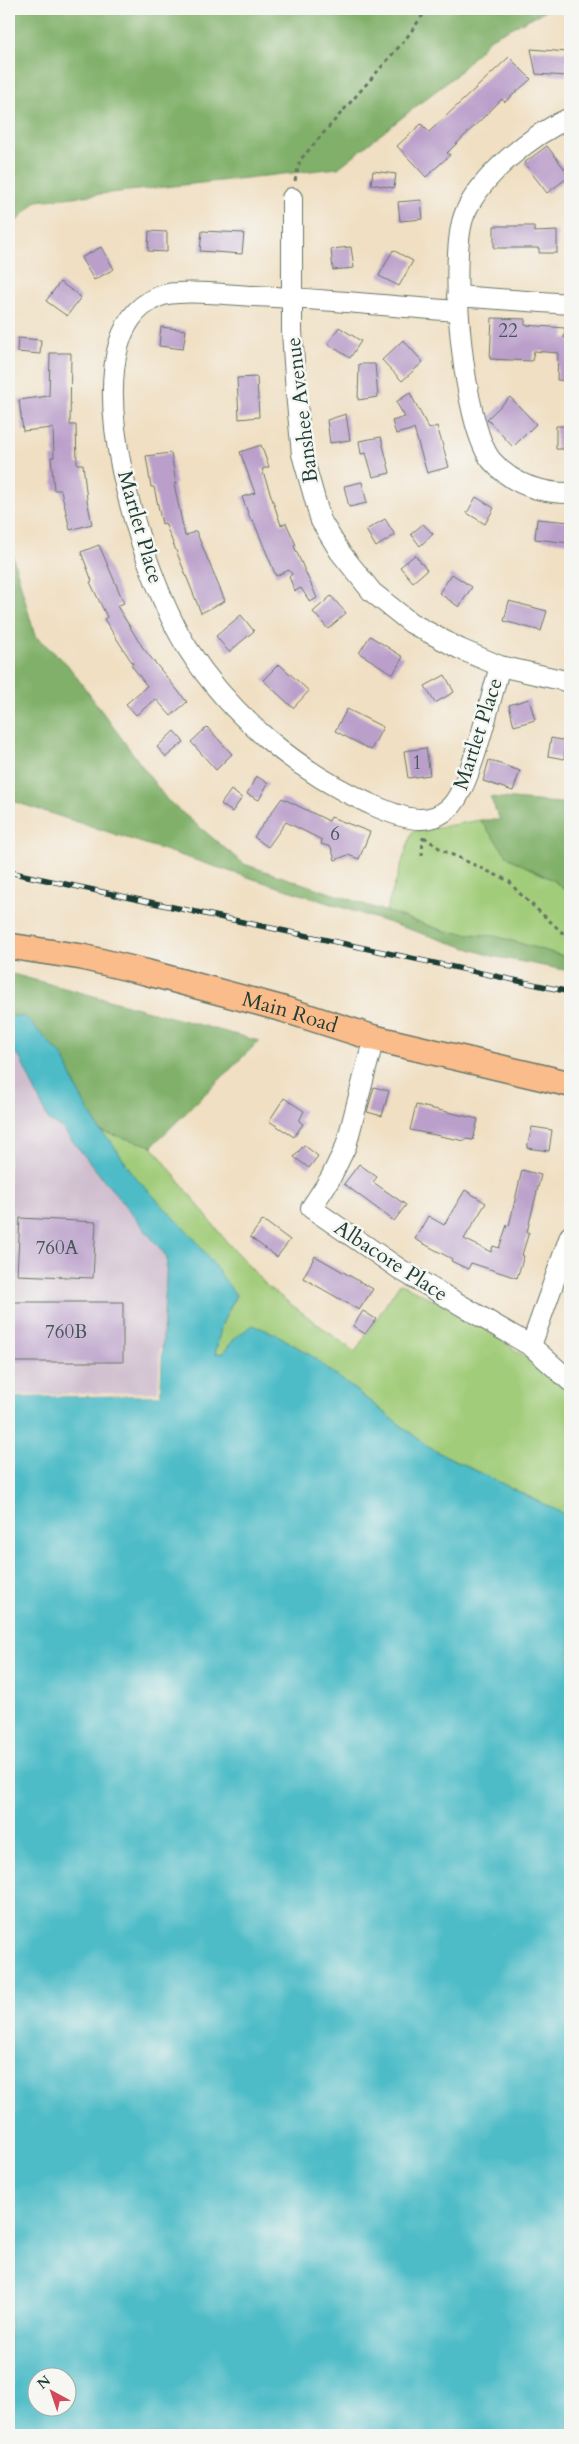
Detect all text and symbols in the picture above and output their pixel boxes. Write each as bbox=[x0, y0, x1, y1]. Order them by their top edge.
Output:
house number: 22 bbox=[498, 318, 518, 344]
street label: Banshee Avenue bbox=[279, 335, 325, 485]
street label: Martlet Place bbox=[110, 467, 170, 587]
street label: Martlet Place bbox=[446, 674, 510, 794]
house number: 1 bbox=[412, 750, 422, 776]
house number: 6 bbox=[330, 821, 340, 847]
street label: Main Road bbox=[239, 984, 342, 1040]
street label: Albacore Place bbox=[328, 1213, 454, 1309]
house number: 760A bbox=[36, 1235, 79, 1261]
house number: 760B bbox=[45, 1319, 87, 1345]
north arrow bbox=[28, 2366, 78, 2416]
text: N bbox=[33, 2371, 55, 2394]

